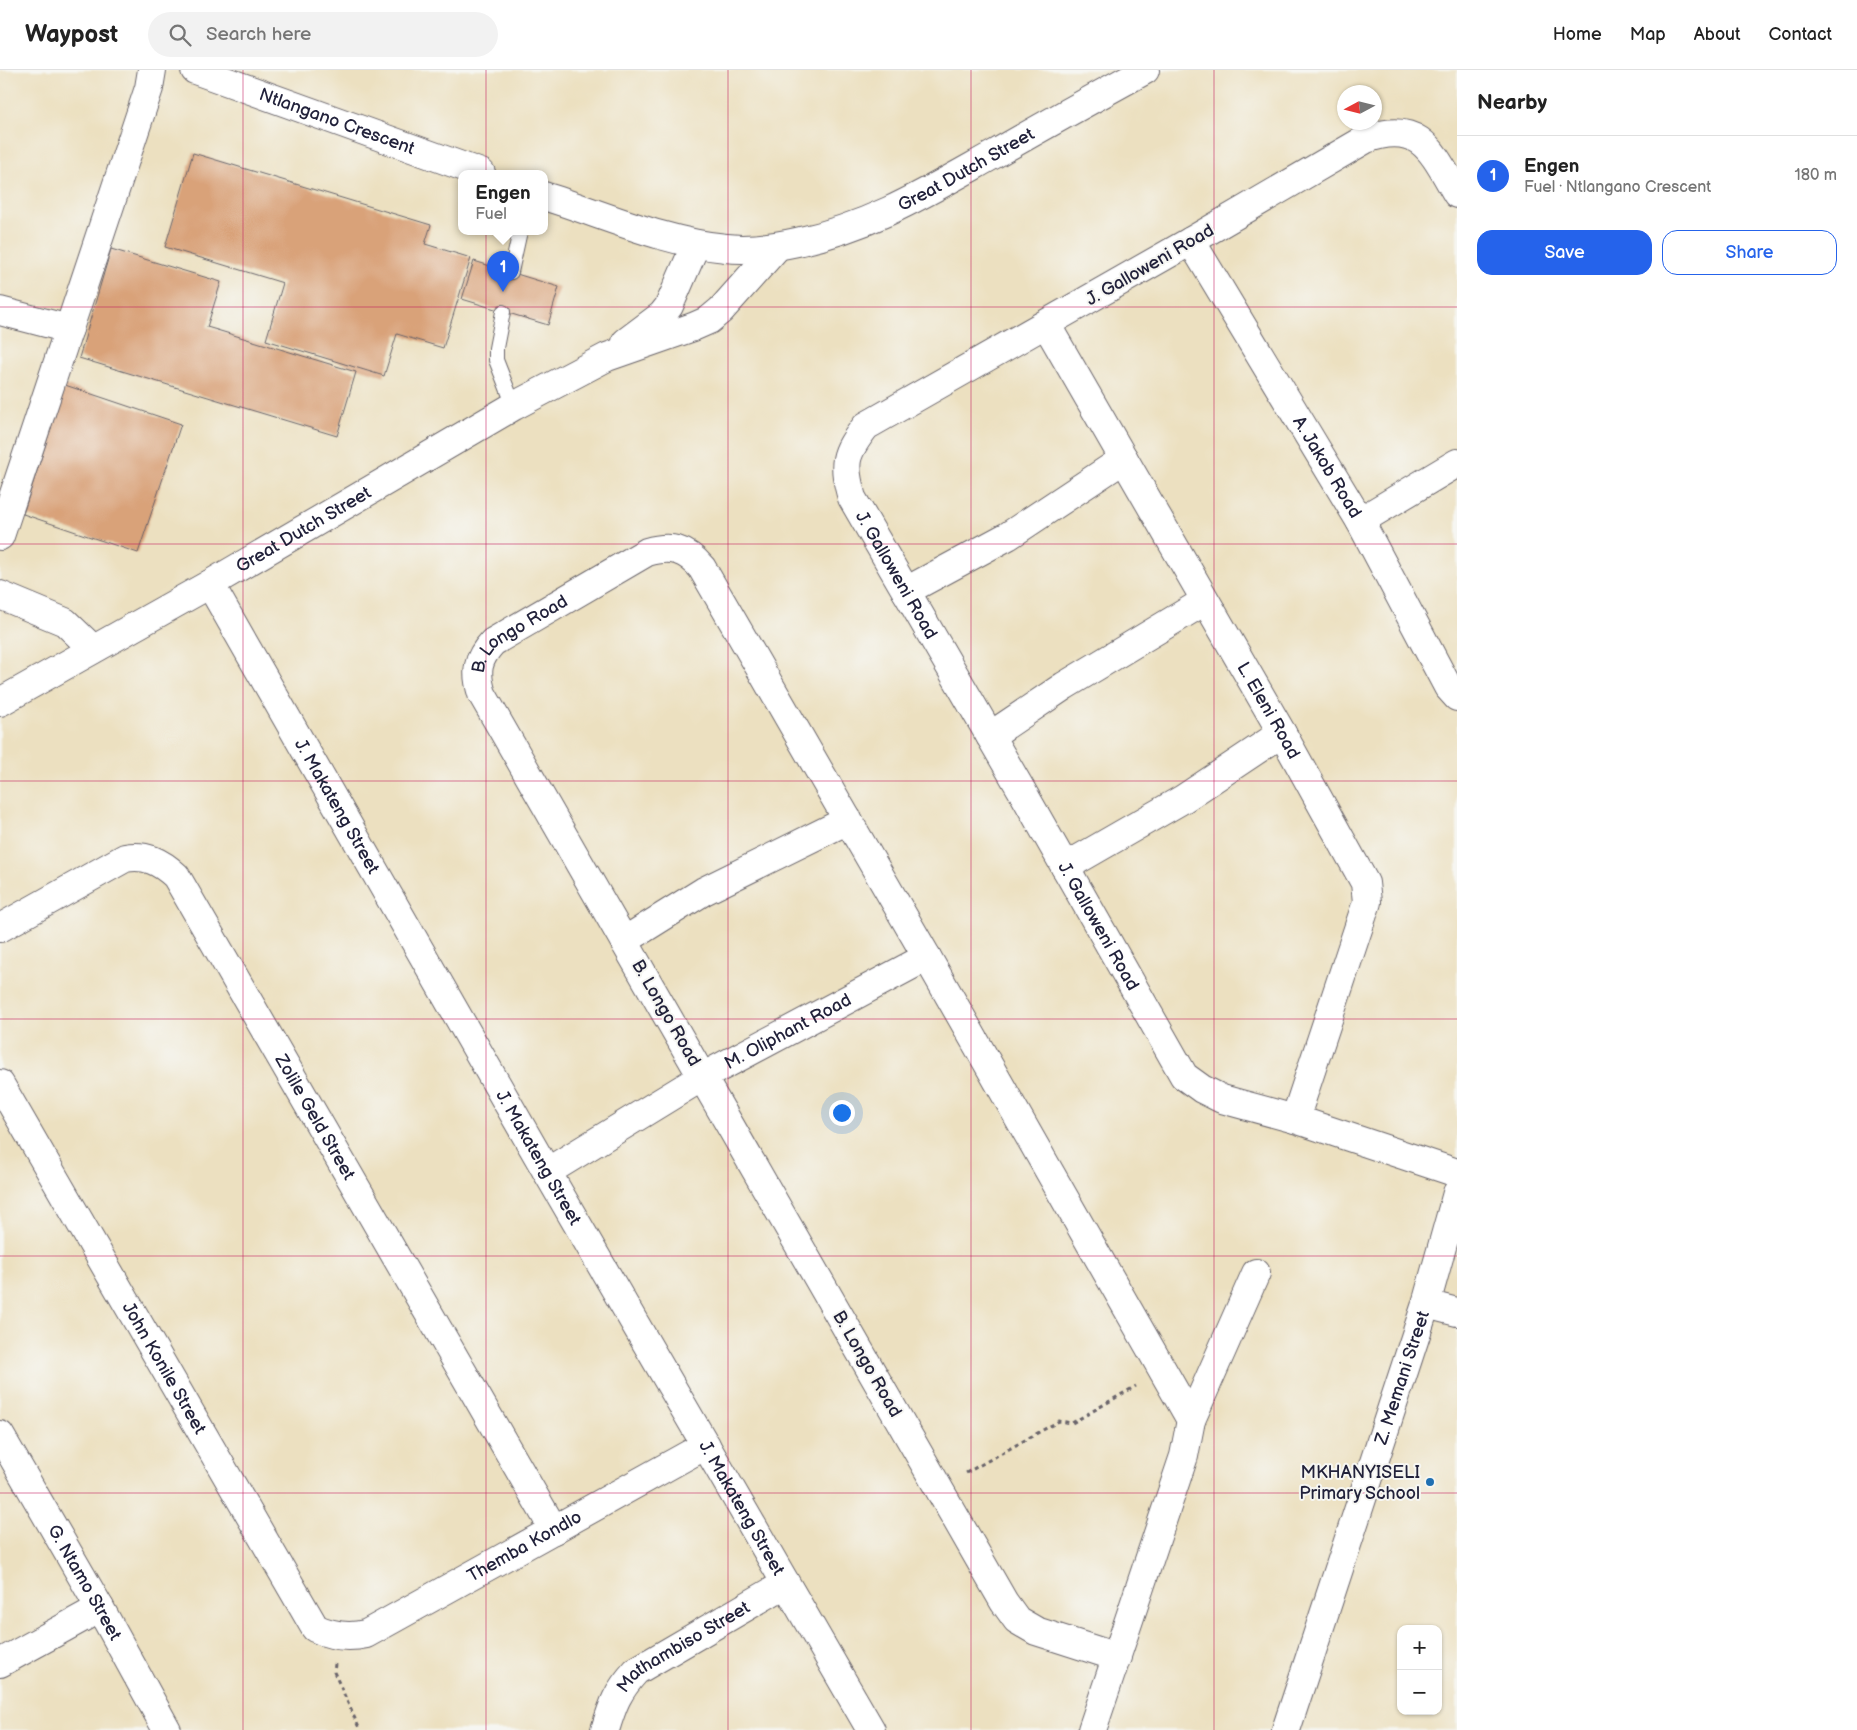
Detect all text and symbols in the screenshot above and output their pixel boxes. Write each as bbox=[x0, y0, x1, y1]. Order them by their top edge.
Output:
search box bbox=[148, 12, 498, 57]
text: Waypost bbox=[25, 20, 118, 49]
icon: search bbox=[166, 21, 194, 49]
text: Search here bbox=[206, 23, 311, 46]
text: Home bbox=[1553, 24, 1602, 45]
text: Map bbox=[1630, 24, 1666, 45]
text: About bbox=[1694, 24, 1741, 45]
text: Contact bbox=[1769, 24, 1832, 45]
street label: Ntlangano Crescent bbox=[256, 84, 418, 159]
north arrow bbox=[1337, 85, 1382, 130]
text: Nearby bbox=[1477, 90, 1547, 115]
street label: Great Dutch Street bbox=[894, 123, 1038, 216]
text: Engen bbox=[1524, 155, 1579, 178]
text: 1 bbox=[1490, 166, 1496, 185]
text: 180 m bbox=[1795, 166, 1837, 185]
popup bbox=[458, 170, 548, 235]
text: Fuel · Ntlangano Crescent bbox=[1524, 178, 1711, 197]
text: Engen bbox=[475, 182, 531, 205]
text: Fuel bbox=[475, 205, 507, 224]
street label: J. Galloweni Road bbox=[1082, 220, 1218, 310]
button: Save bbox=[1477, 230, 1652, 275]
button: Share bbox=[1662, 230, 1837, 275]
pin: 1 bbox=[487, 251, 519, 292]
street label: A. Jakob Road bbox=[1289, 412, 1366, 522]
street label: Great Dutch Street bbox=[232, 482, 375, 577]
street label: J. Galloweni Road bbox=[851, 507, 942, 643]
street label: B. Longo Road bbox=[467, 590, 571, 674]
street label: L. Eleni Road bbox=[1233, 658, 1305, 762]
street label: J. Makateng Street bbox=[290, 735, 384, 878]
street label: J. Galloweni Road bbox=[1054, 858, 1144, 994]
street label: B. Longo Road bbox=[627, 956, 705, 1070]
street label: M. Oliphant Road bbox=[721, 989, 855, 1074]
street label: Zolile Geld Street bbox=[270, 1050, 360, 1184]
street label: J. Makateng Street bbox=[492, 1086, 586, 1229]
your location bbox=[829, 1100, 855, 1126]
street label: John Konile Street bbox=[118, 1298, 211, 1438]
street label: B. Longo Road bbox=[828, 1307, 906, 1421]
street label: Z. Memani Street bbox=[1370, 1308, 1434, 1448]
street label: J. Makateng Street bbox=[695, 1437, 789, 1579]
place label: MKHANYISELI Primary School bbox=[1299, 1462, 1420, 1504]
marker: MKHANYISELI Primary School bbox=[1424, 1476, 1436, 1488]
street label: Themba Kondlo bbox=[463, 1506, 585, 1586]
street label: G. Ntamo Street bbox=[44, 1521, 126, 1644]
street label: Mathambiso Street bbox=[612, 1596, 754, 1696]
map controls bbox=[1397, 1625, 1442, 1715]
button: + bbox=[1397, 1625, 1442, 1670]
button: − bbox=[1397, 1670, 1442, 1715]

